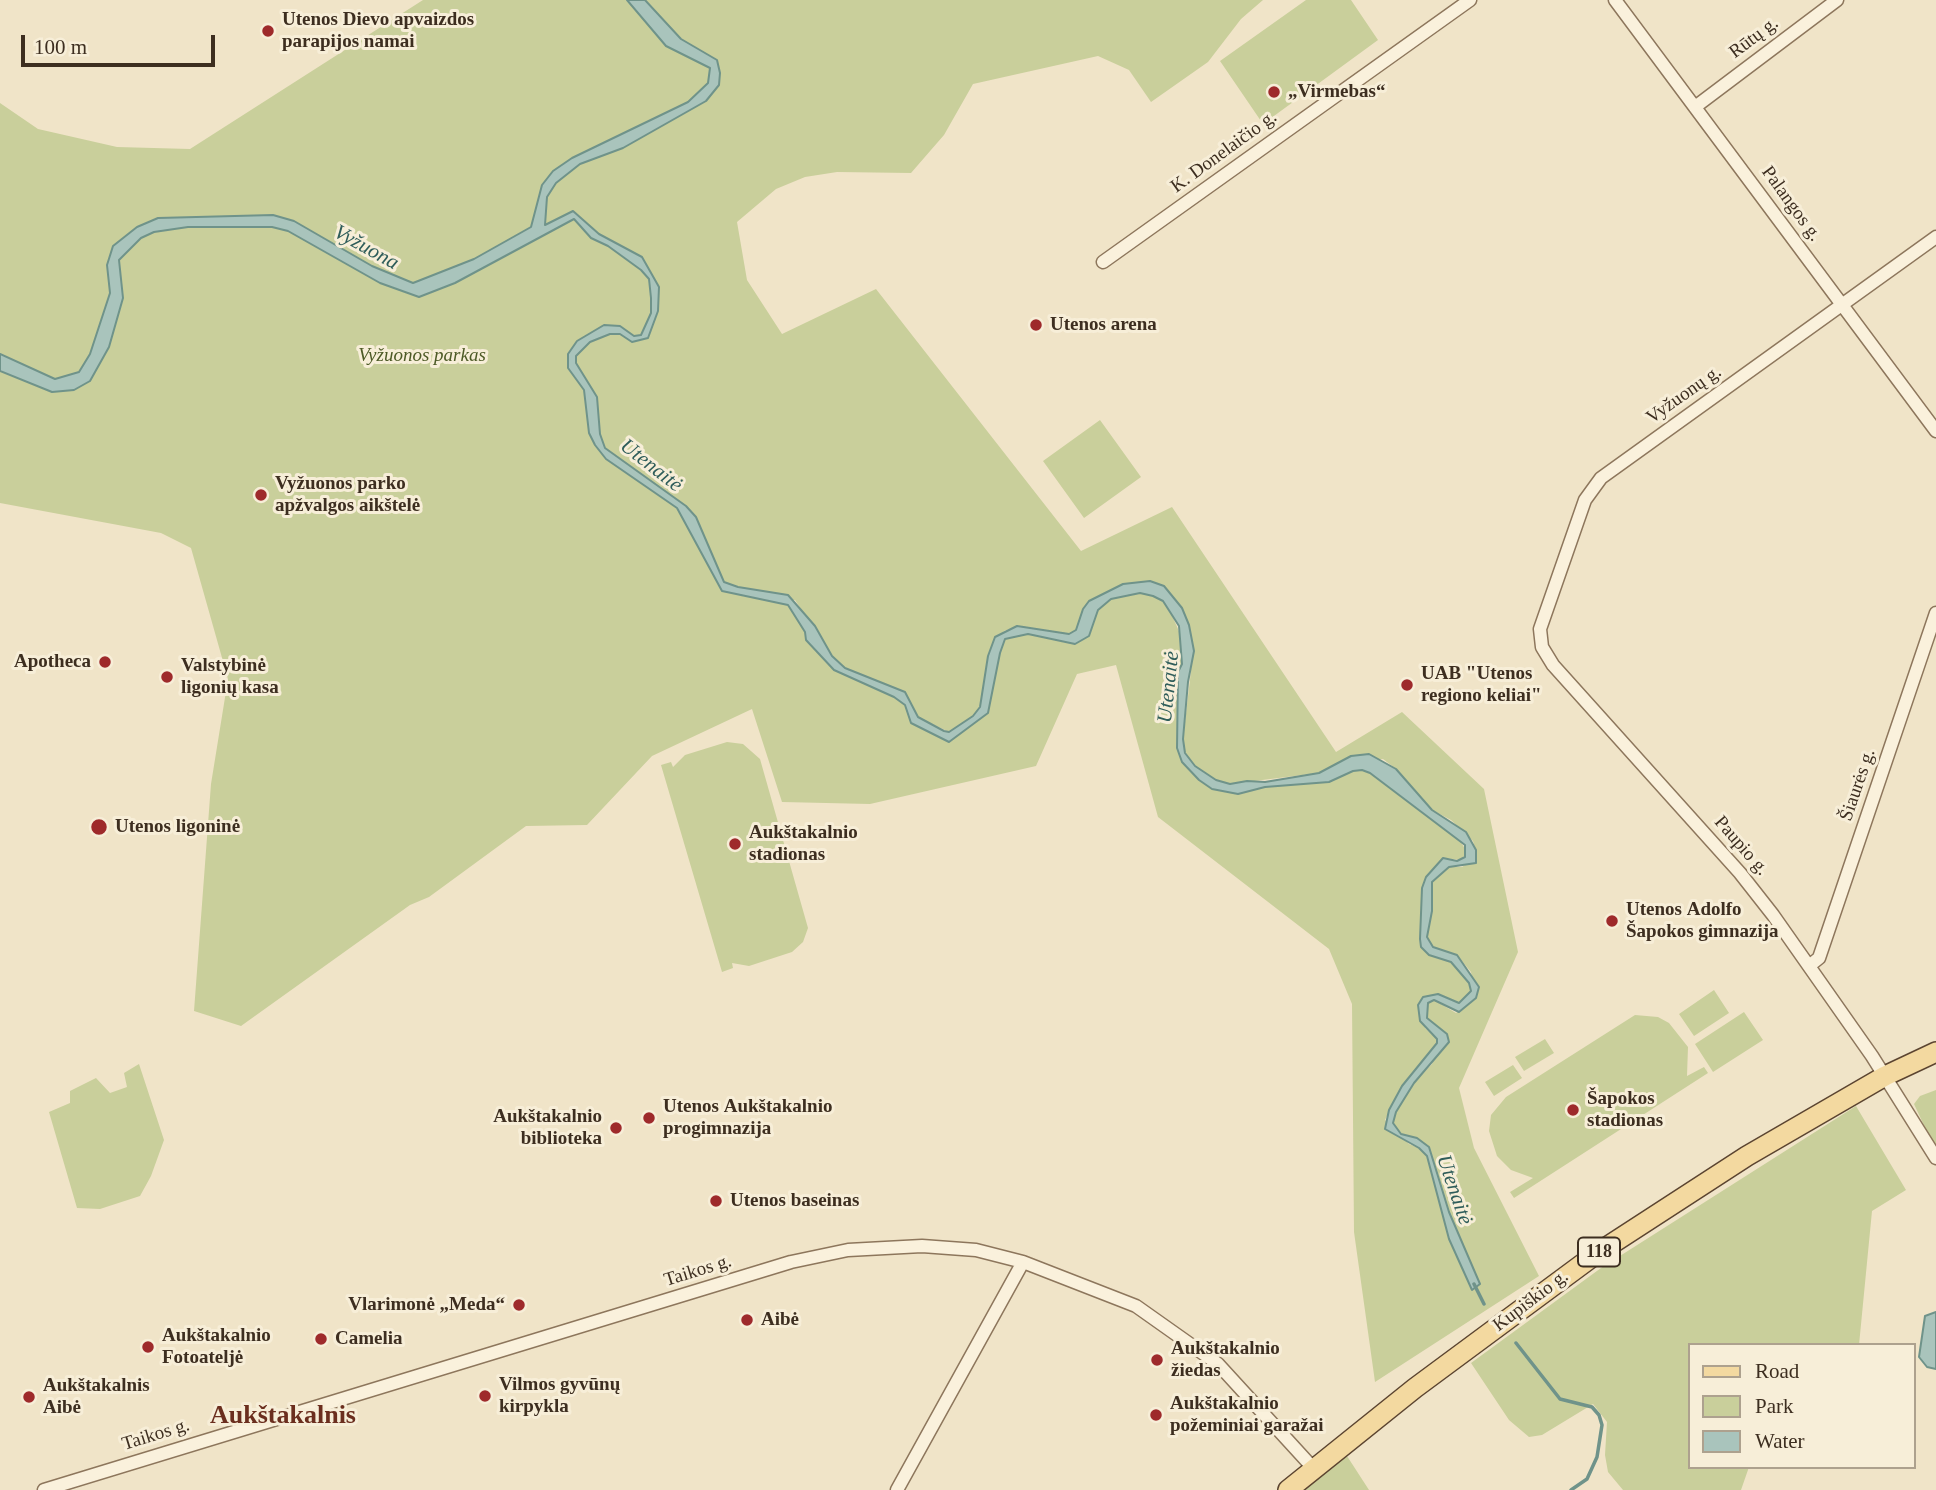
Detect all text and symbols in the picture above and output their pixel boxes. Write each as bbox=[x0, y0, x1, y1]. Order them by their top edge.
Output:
place label: Utenos Dievo apvaizdos parapijos namai bbox=[282, 9, 474, 53]
street label: Rūtų g. bbox=[1725, 12, 1783, 64]
scale bar bbox=[24, 21, 219, 65]
marker: Utenos Dievo apvaizdos parapijos namai bbox=[260, 23, 276, 39]
text: 100 m bbox=[34, 35, 87, 59]
place label: „Virmebas“ bbox=[1288, 81, 1385, 103]
marker: „Virmebas“ bbox=[1266, 84, 1282, 100]
street label: K. Donelaičio g. bbox=[1167, 106, 1281, 198]
street label: Palangos g. bbox=[1756, 162, 1826, 246]
water label: Vyžuona bbox=[329, 220, 403, 276]
place label: Utenos arena bbox=[1050, 314, 1157, 336]
marker: Utenos arena bbox=[1028, 317, 1044, 333]
park label: Vyžuonos parkas bbox=[358, 345, 486, 367]
street label: Vyžuonų g. bbox=[1642, 361, 1726, 429]
water label: Utenaitė bbox=[615, 434, 687, 498]
place label: Vyžuonos parko apžvalgos aikštelė bbox=[275, 473, 420, 517]
marker: Vyžuonos parko apžvalgos aikštelė bbox=[253, 487, 269, 503]
water label: Utenaitė bbox=[1153, 650, 1185, 724]
place label: Apotheca bbox=[14, 651, 91, 673]
marker: Apotheca bbox=[97, 654, 113, 670]
place label: Valstybinė ligonių kasa bbox=[181, 655, 279, 699]
place label: UAB "Utenos regiono keliai" bbox=[1421, 663, 1542, 707]
marker: Valstybinė ligonių kasa bbox=[159, 669, 175, 685]
marker: UAB "Utenos regiono keliai" bbox=[1399, 677, 1415, 693]
street label: Šiaurės g. bbox=[1835, 746, 1881, 824]
street label: Paupio g. bbox=[1709, 811, 1773, 881]
place label: Utenos ligoninė bbox=[115, 816, 240, 838]
marker: Utenos ligoninė bbox=[89, 817, 109, 837]
place label: Aukštakalnio stadionas bbox=[749, 822, 858, 866]
marker: Aukštakalnio stadionas bbox=[727, 836, 743, 852]
place label: Utenos Adolfo Šapokos gimnazija bbox=[1626, 899, 1779, 943]
marker: Utenos Adolfo Šapokos gimnazija bbox=[1604, 913, 1620, 929]
place label: Šapokos stadionas bbox=[1587, 1088, 1663, 1132]
place label: Utenos Aukštakalnio progimnazija bbox=[663, 1096, 832, 1140]
marker: Šapokos stadionas bbox=[1565, 1102, 1581, 1118]
place label: Aukštakalnio biblioteka bbox=[493, 1106, 602, 1150]
marker: Utenos Aukštakalnio progimnazija bbox=[641, 1110, 657, 1126]
marker: Aukštakalnio biblioteka bbox=[608, 1120, 624, 1136]
water label: Utenaitė bbox=[1430, 1152, 1478, 1228]
place label: Utenos baseinas bbox=[730, 1190, 859, 1212]
marker: Utenos baseinas bbox=[708, 1193, 724, 1209]
road number: 118 bbox=[1578, 1238, 1620, 1266]
street label: Taikos g. bbox=[661, 1250, 735, 1292]
street label: Kupiškio g. bbox=[1489, 1265, 1573, 1337]
place label: Vlarimonė „Meda“ bbox=[348, 1294, 505, 1316]
marker: Vlarimonė „Meda“ bbox=[511, 1297, 527, 1313]
place label: Aibė bbox=[761, 1309, 799, 1331]
marker: Aibė bbox=[739, 1312, 755, 1328]
place label: Aukštakalnio Fotoateljė bbox=[162, 1325, 271, 1369]
place label: Camelia bbox=[335, 1328, 403, 1350]
marker: Camelia bbox=[313, 1331, 329, 1347]
place label: Aukštakalnio žiedas bbox=[1171, 1338, 1280, 1382]
marker: Aukštakalnio Fotoateljė bbox=[140, 1339, 156, 1355]
legend bbox=[1688, 1343, 1915, 1469]
marker: Aukštakalnio žiedas bbox=[1149, 1352, 1165, 1368]
text: Road bbox=[1755, 1359, 1799, 1383]
place label: Vilmos gyvūnų kirpykla bbox=[499, 1374, 620, 1418]
place label: Aukštakalnis Aibė bbox=[43, 1375, 150, 1419]
marker: Vilmos gyvūnų kirpykla bbox=[477, 1388, 493, 1404]
marker: Aukštakalnis Aibė bbox=[21, 1389, 37, 1405]
place label: Aukštakalnio požeminiai garažai bbox=[1170, 1393, 1324, 1437]
text: Park bbox=[1755, 1394, 1794, 1418]
district label: Aukštakalnis bbox=[210, 1400, 356, 1432]
marker: Aukštakalnio požeminiai garažai bbox=[1148, 1407, 1164, 1423]
street label: Taikos g. bbox=[119, 1414, 193, 1456]
text: Water bbox=[1755, 1429, 1805, 1453]

